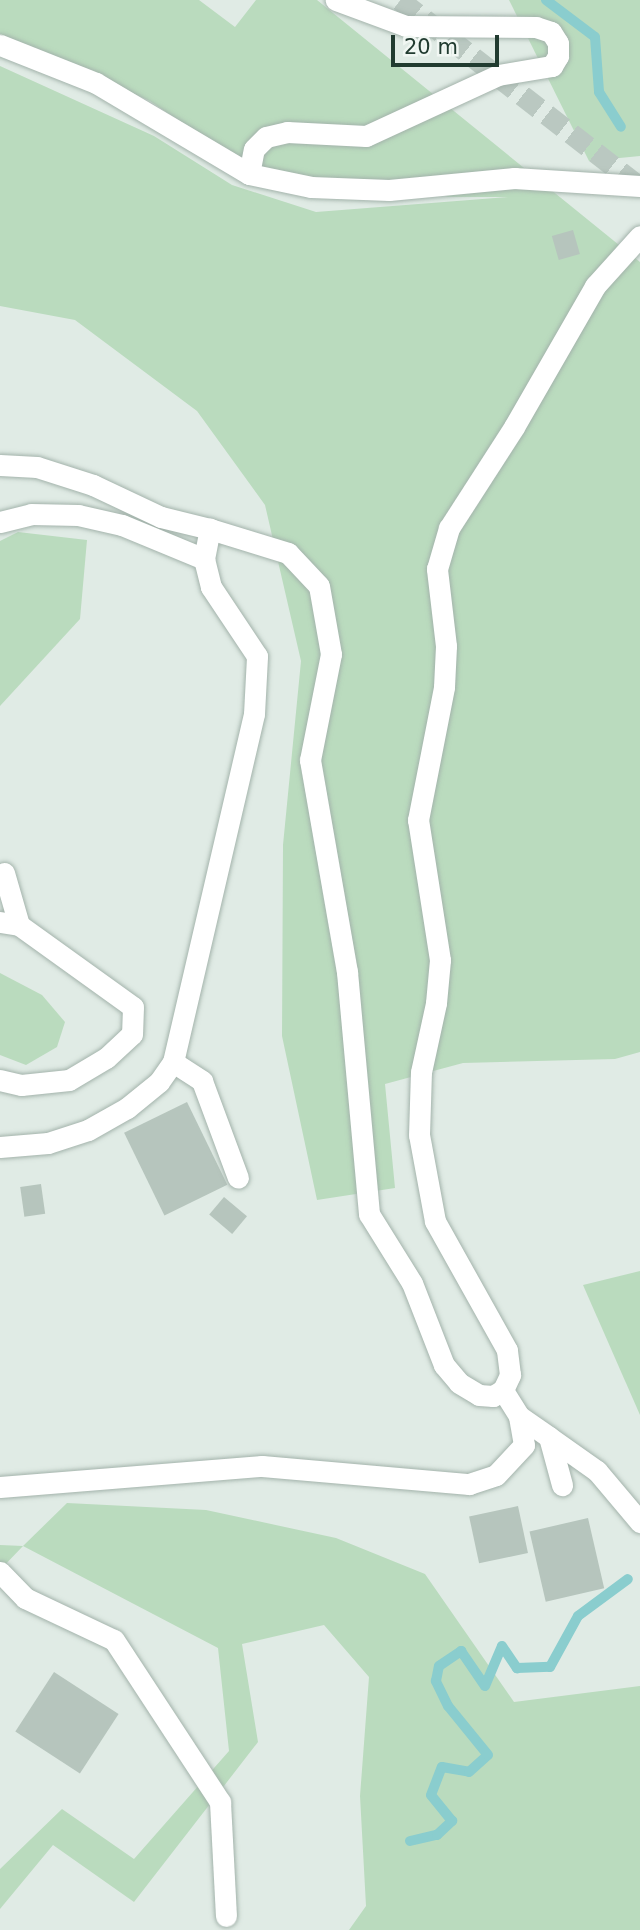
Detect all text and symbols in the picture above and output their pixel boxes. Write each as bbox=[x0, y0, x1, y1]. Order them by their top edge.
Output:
scale bar bbox=[395, 21, 504, 65]
text: 20 m bbox=[404, 35, 458, 59]

